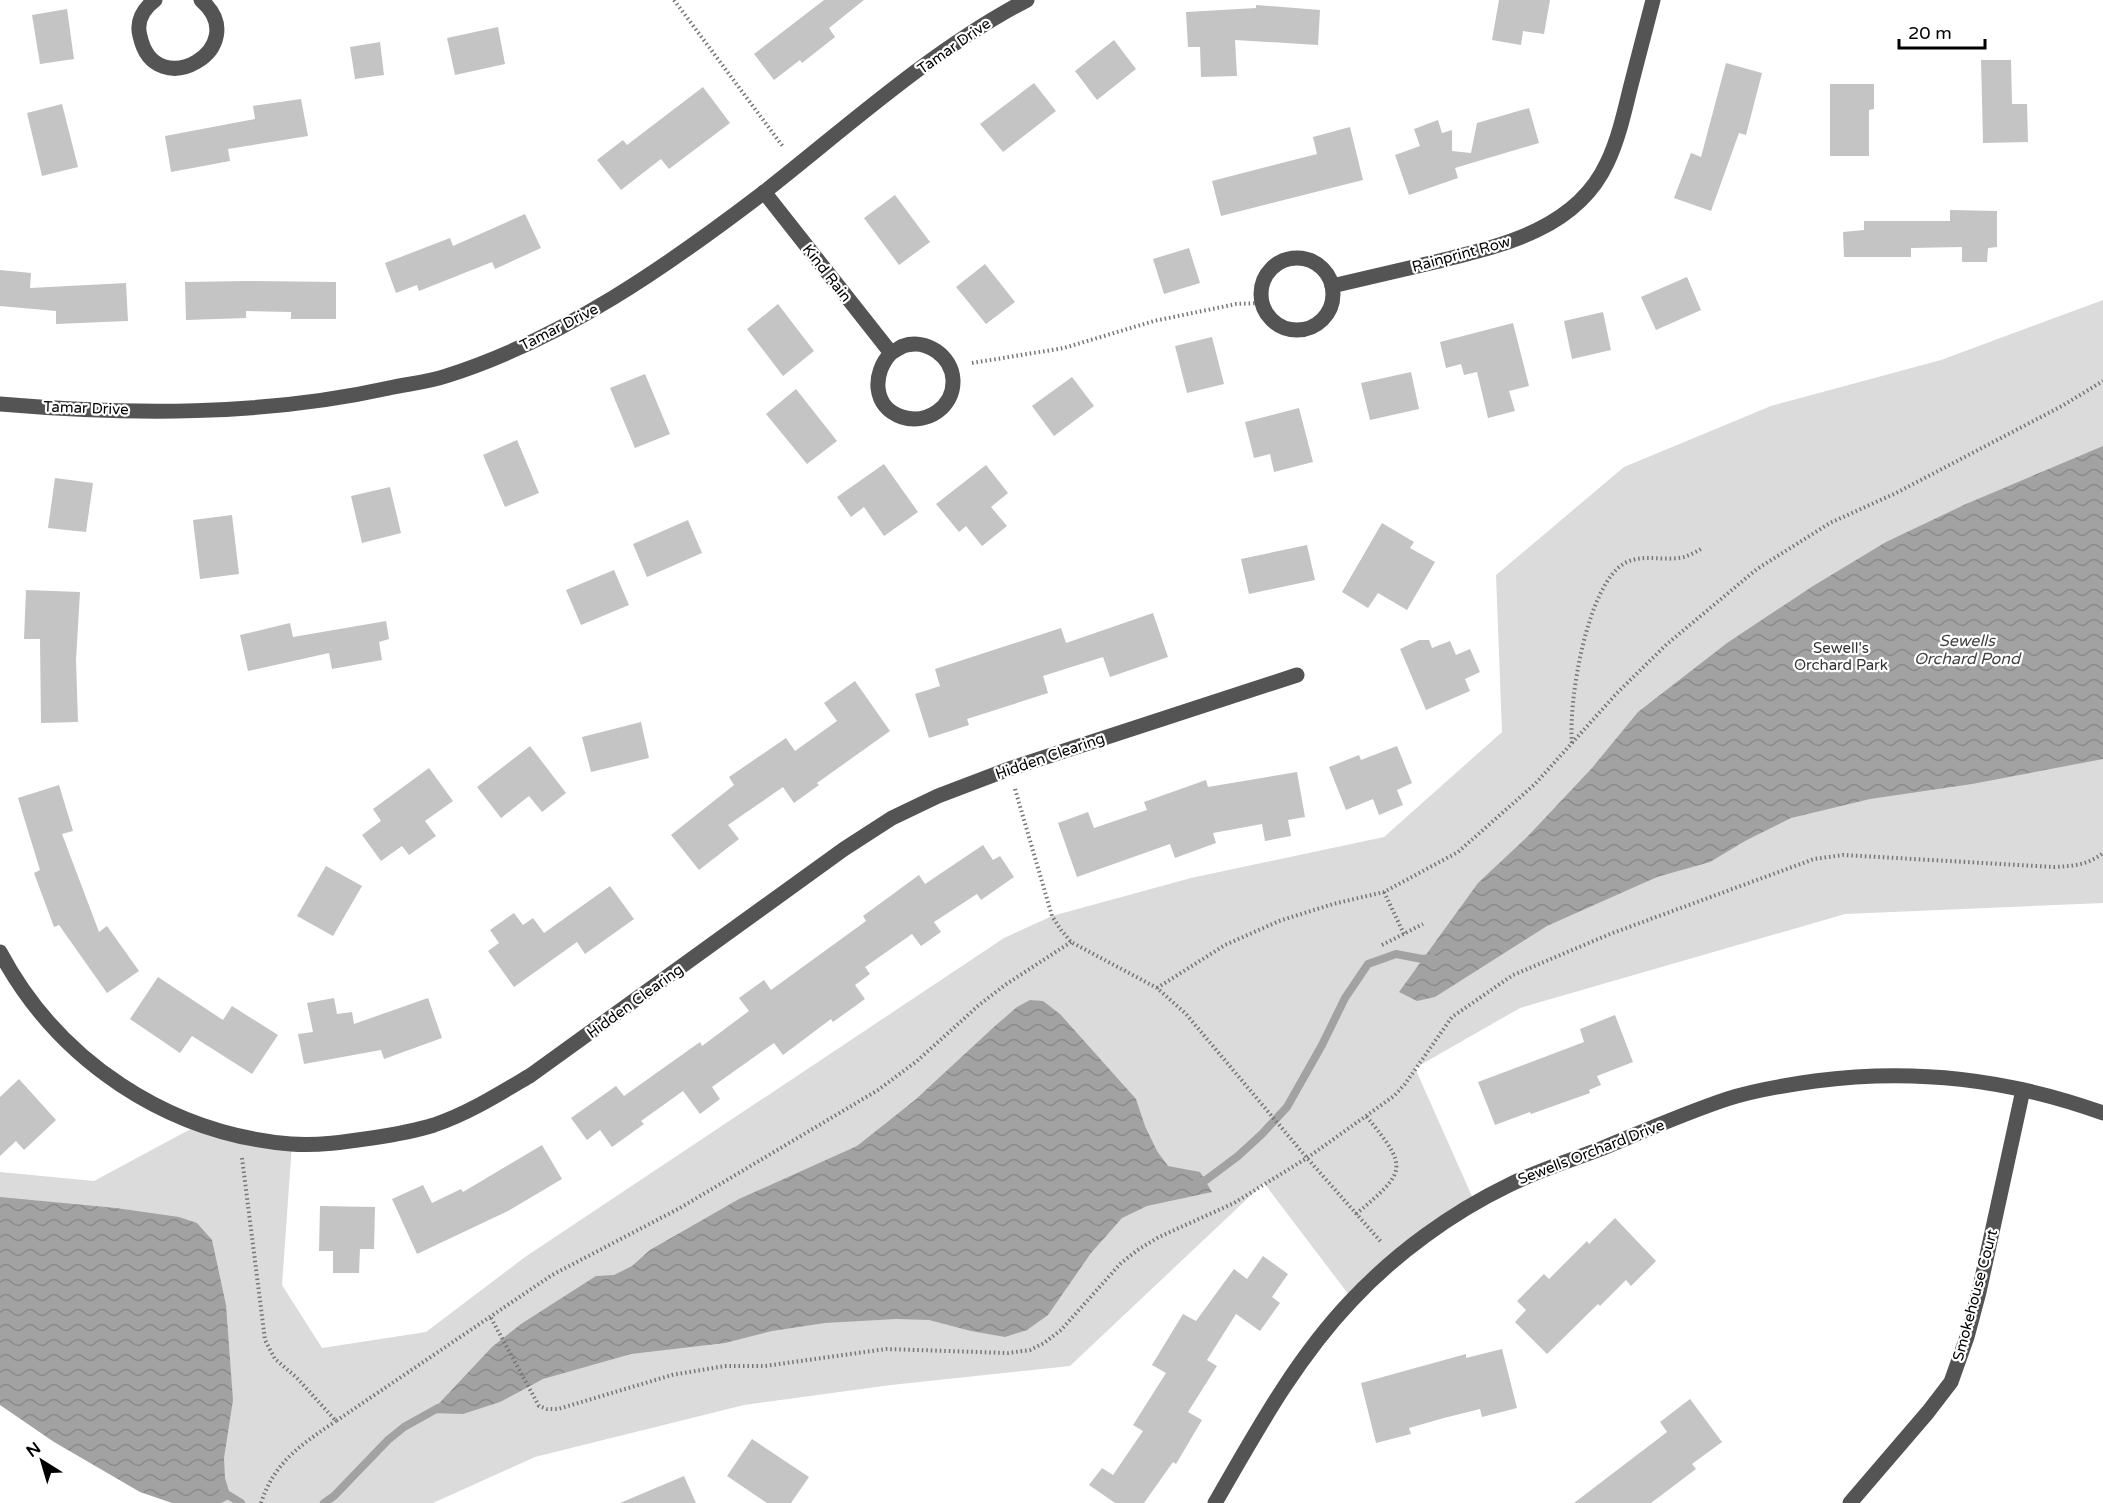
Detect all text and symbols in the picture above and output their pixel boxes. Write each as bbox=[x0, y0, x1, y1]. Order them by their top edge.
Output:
scale bar bbox=[1899, 12, 1984, 50]
street label: Tamar Drive bbox=[914, 14, 994, 78]
text: 20 m bbox=[1908, 22, 1952, 44]
street label: Rainprint Row bbox=[1410, 232, 1512, 276]
street label: Kind Rain bbox=[799, 241, 855, 305]
street label: Tamar Drive bbox=[517, 300, 601, 354]
street label: Tamar Drive bbox=[43, 398, 129, 418]
water label: Sewells Orchard Pond bbox=[1914, 631, 2022, 669]
park label: Sewell's Orchard Park bbox=[1794, 639, 1888, 674]
street label: Hidden Clearing bbox=[993, 729, 1107, 783]
street label: Hidden Clearing bbox=[583, 960, 687, 1042]
street label: Sewells Orchard Drive bbox=[1515, 1116, 1667, 1188]
street label: Smokehouse Court bbox=[1949, 1227, 2001, 1363]
north arrow bbox=[12, 1431, 72, 1491]
text: N bbox=[22, 1438, 45, 1462]

